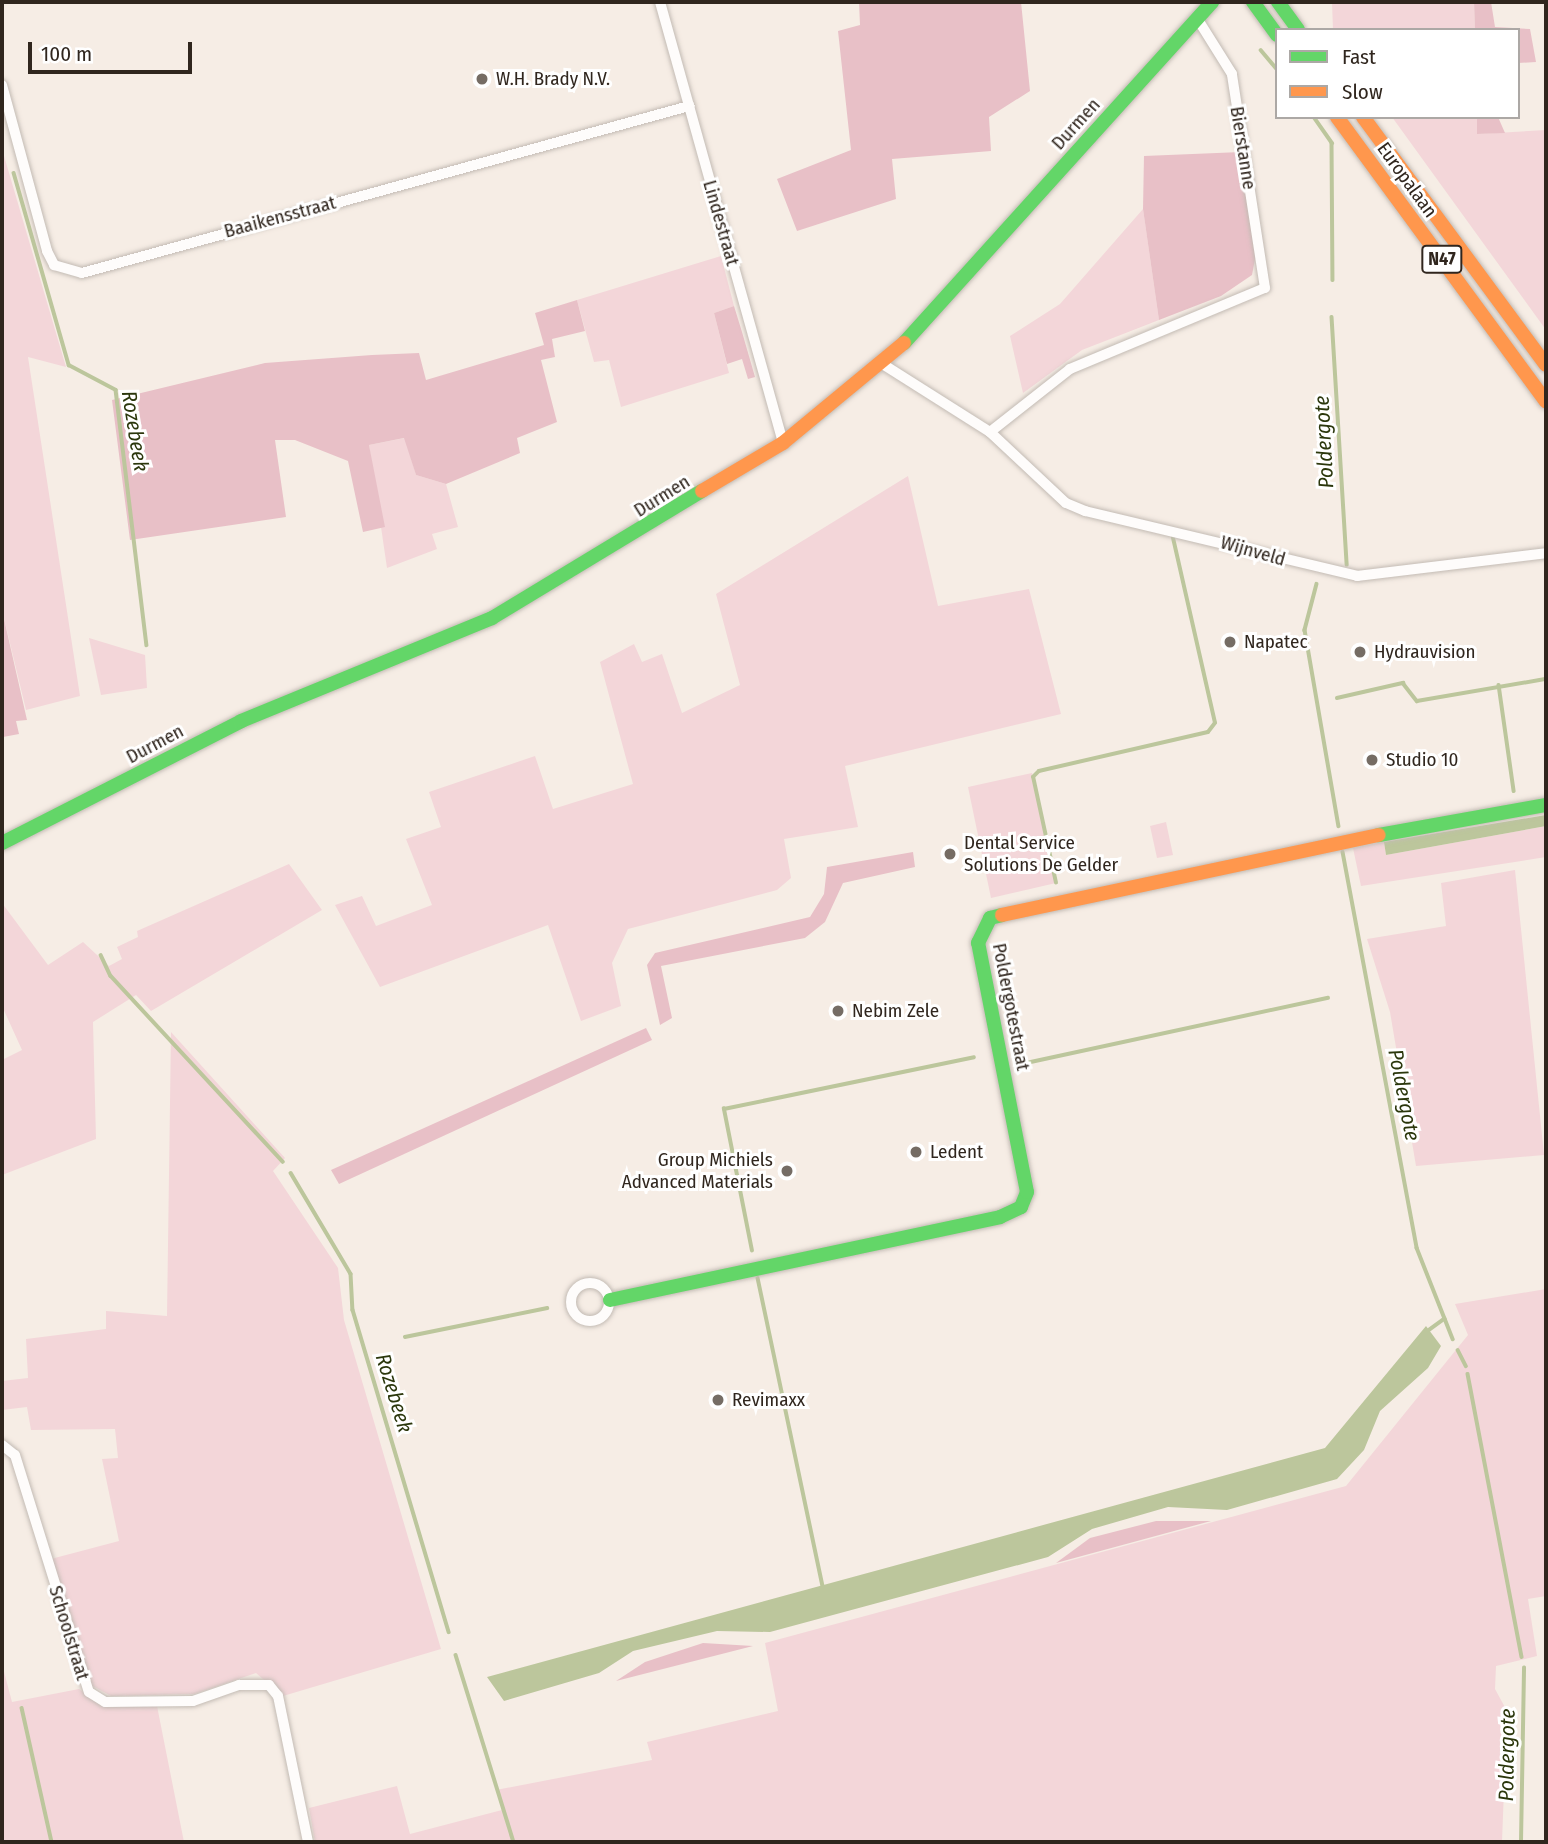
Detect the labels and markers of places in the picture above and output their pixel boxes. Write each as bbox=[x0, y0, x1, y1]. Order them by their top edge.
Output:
place label: W.H. Brady N.V. bbox=[496, 68, 610, 90]
marker: W.H. Brady N.V. bbox=[474, 71, 490, 87]
place label: Napatec bbox=[1244, 631, 1308, 653]
marker: Napatec bbox=[1222, 634, 1238, 650]
place label: Hydrauvision bbox=[1374, 641, 1476, 663]
marker: Hydrauvision bbox=[1352, 644, 1368, 660]
place label: Studio 10 bbox=[1386, 749, 1458, 771]
marker: Studio 10 bbox=[1364, 752, 1380, 768]
place label: Dental Service Solutions De Gelder bbox=[964, 832, 1118, 876]
marker: Dental Service Solutions De Gelder bbox=[942, 846, 958, 862]
place label: Nebim Zele bbox=[852, 1000, 939, 1022]
marker: Nebim Zele bbox=[830, 1003, 846, 1019]
place label: Ledent bbox=[930, 1141, 983, 1163]
marker: Ledent bbox=[908, 1144, 924, 1160]
place label: Group Michiels Advanced Materials bbox=[622, 1149, 773, 1193]
marker: Group Michiels Advanced Materials bbox=[779, 1163, 795, 1179]
place label: Revimaxx bbox=[732, 1389, 805, 1411]
marker: Revimaxx bbox=[710, 1392, 726, 1408]

